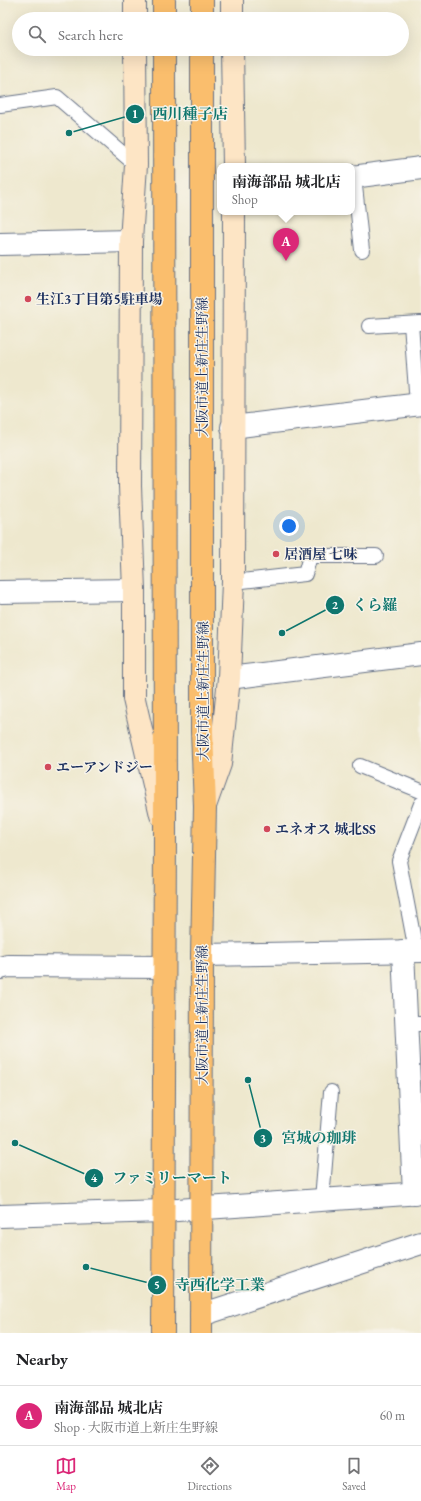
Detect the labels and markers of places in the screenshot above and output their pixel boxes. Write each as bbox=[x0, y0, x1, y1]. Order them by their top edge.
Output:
callout: 西川種子店 bbox=[125, 101, 236, 128]
pin: A bbox=[273, 228, 299, 261]
place label: 生江3丁目第5駐車場 bbox=[36, 290, 163, 308]
marker: 生江3丁目第5駐車場 bbox=[23, 294, 33, 304]
place label: 居酒屋 七味 bbox=[284, 545, 358, 563]
marker: 居酒屋 七味 bbox=[271, 549, 281, 559]
callout: くら羅 bbox=[325, 592, 406, 619]
place label: エーアンドジー bbox=[56, 758, 153, 776]
marker: エーアンドジー bbox=[43, 762, 53, 772]
place label: エネオス 城北SS bbox=[275, 820, 376, 838]
marker: エネオス 城北SS bbox=[262, 824, 272, 834]
callout: 宮城の珈琲 bbox=[253, 1124, 364, 1151]
callout: ファミリーマート bbox=[84, 1165, 240, 1192]
callout: 寺西化学工業 bbox=[147, 1271, 273, 1298]

